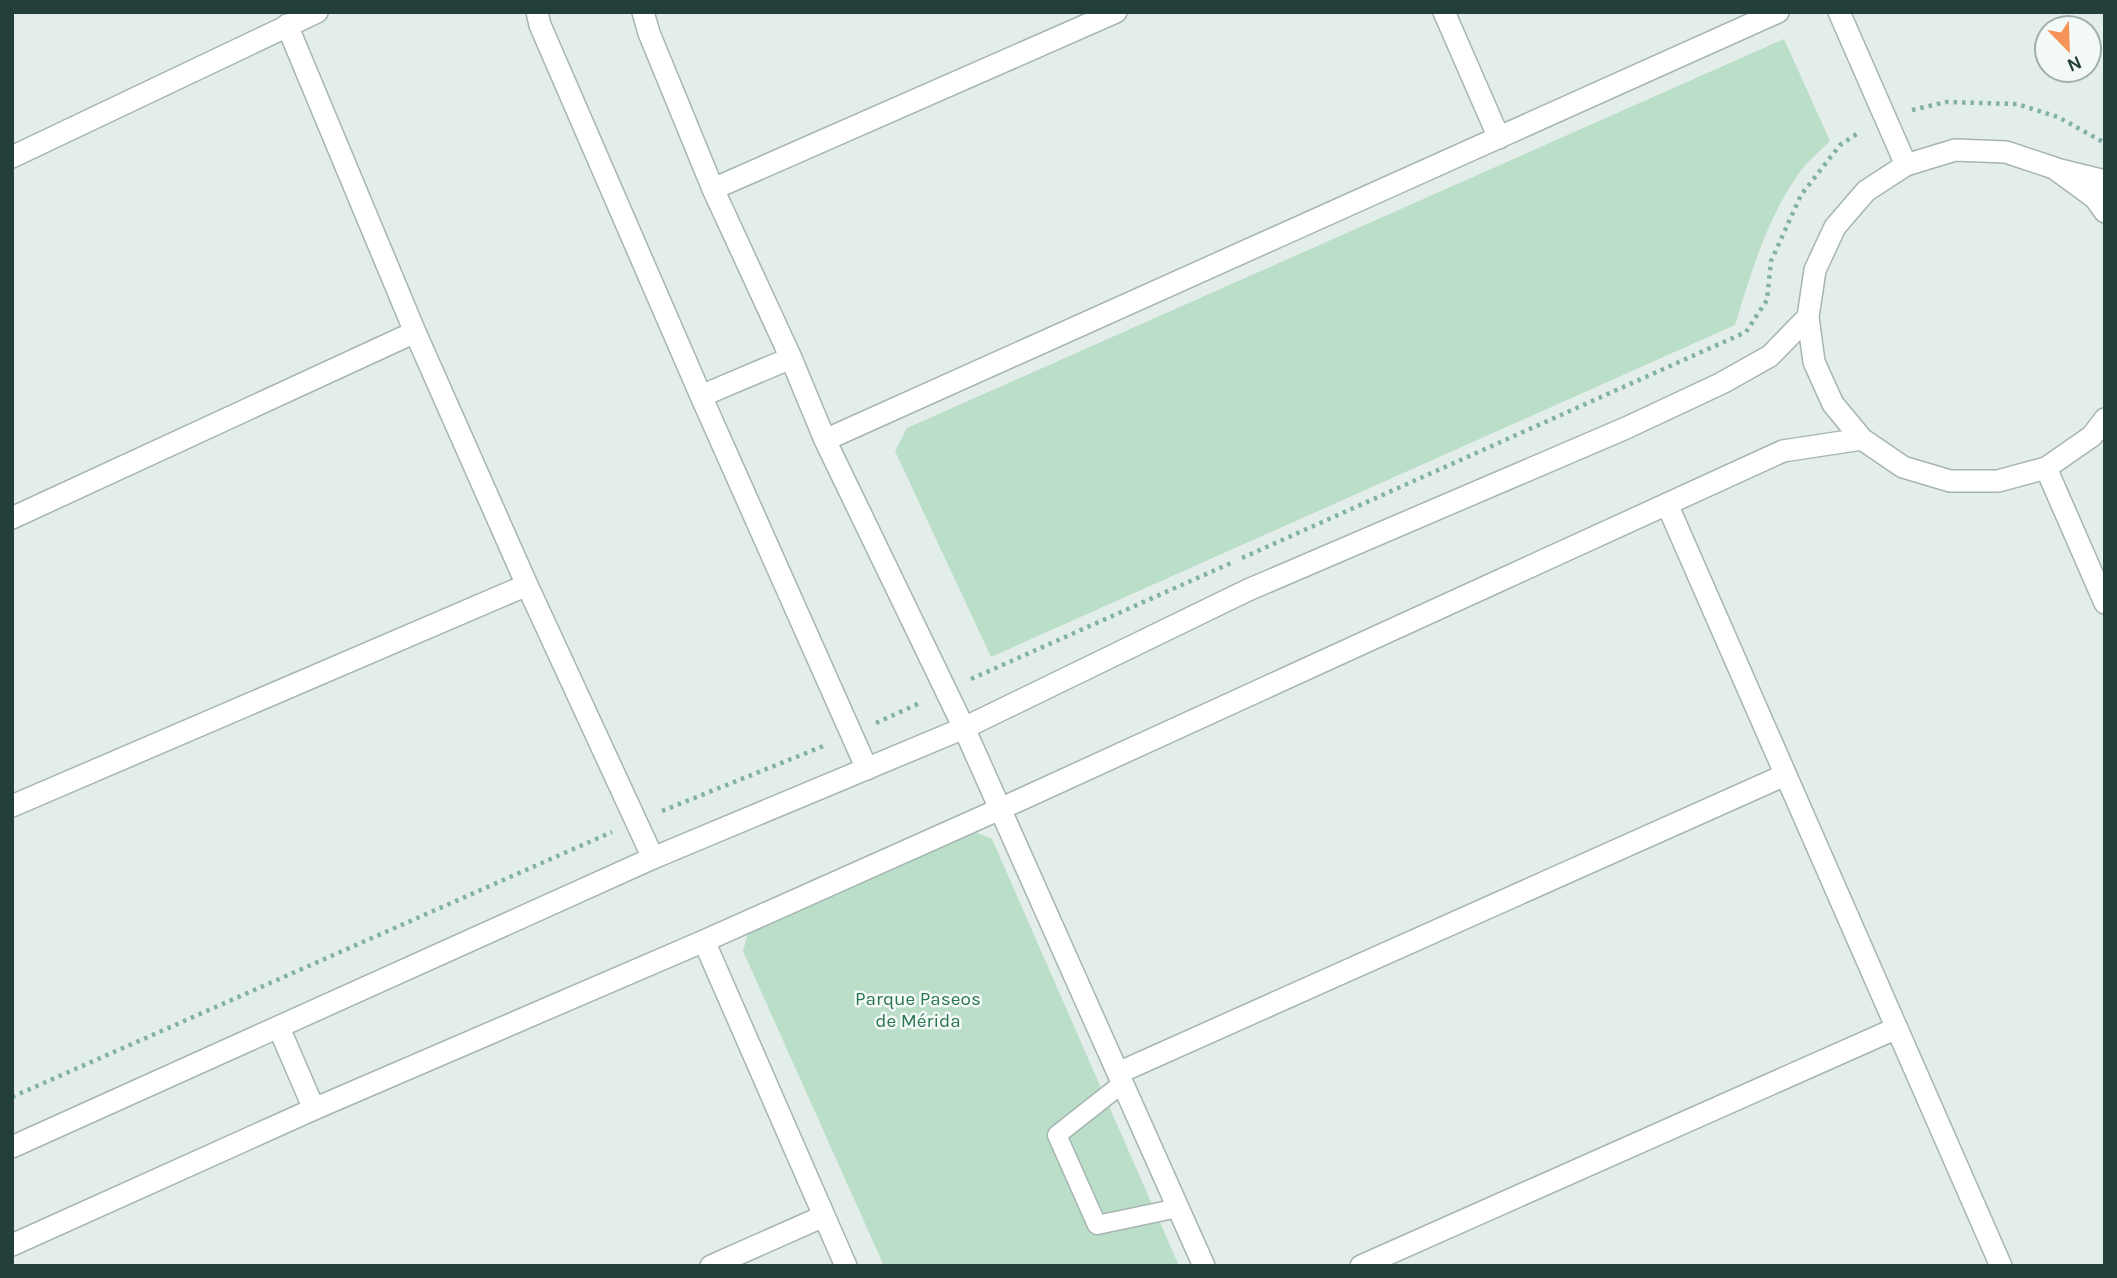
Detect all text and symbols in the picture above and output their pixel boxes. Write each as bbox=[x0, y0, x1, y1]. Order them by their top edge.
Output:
north arrow bbox=[2033, 14, 2103, 84]
text: N bbox=[2064, 51, 2085, 77]
park label: Parque Paseos de Mérida bbox=[855, 988, 981, 1032]

